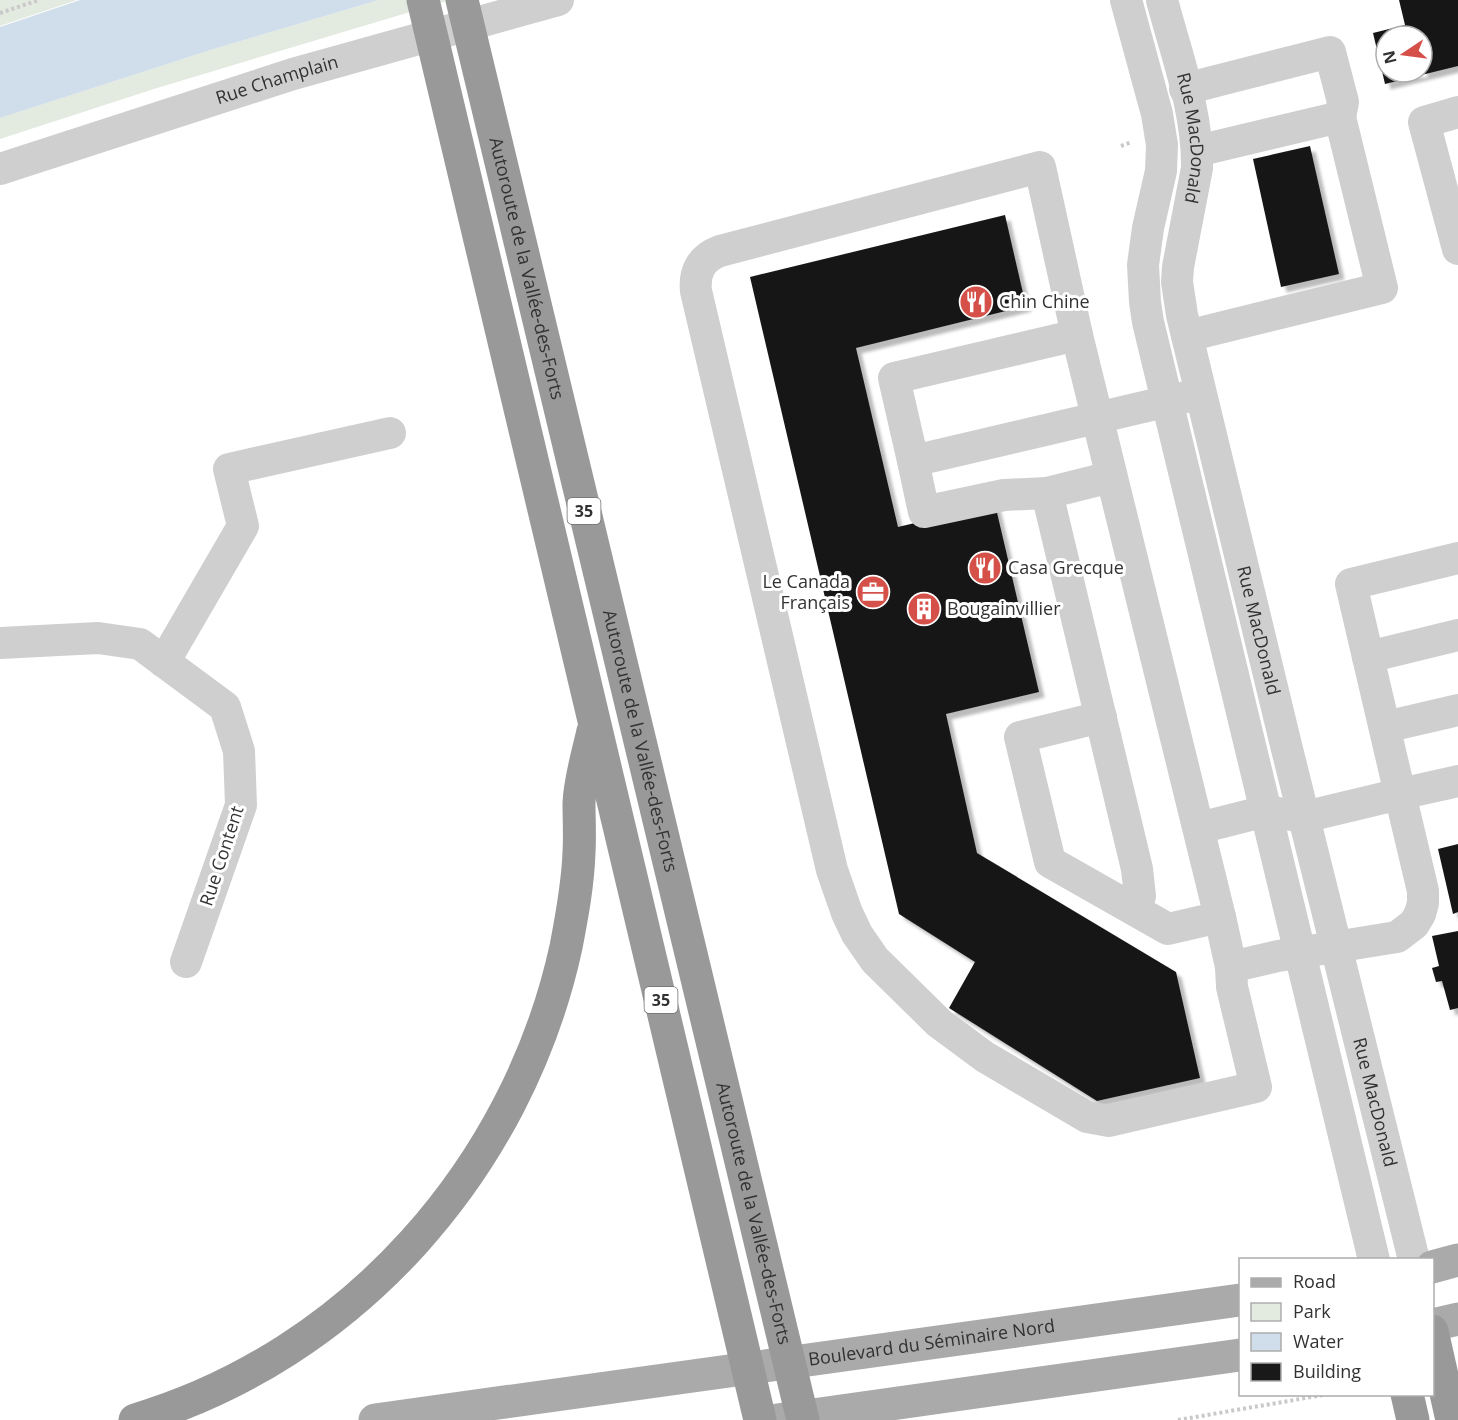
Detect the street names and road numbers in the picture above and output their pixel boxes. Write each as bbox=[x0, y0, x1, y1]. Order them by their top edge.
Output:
street label: Rue Champlain bbox=[212, 49, 341, 109]
street label: Rue MacDonald bbox=[1172, 70, 1210, 206]
street label: Autoroute de la Vallée-des-Forts bbox=[484, 135, 570, 402]
road number: 35 bbox=[568, 498, 600, 524]
street label: Rue MacDonald bbox=[1232, 563, 1286, 697]
street label: Autoroute de la Vallée-des-Forts bbox=[598, 607, 684, 874]
street label: Rue Content bbox=[194, 802, 249, 909]
road number: 35 bbox=[644, 987, 678, 1013]
street label: Rue MacDonald bbox=[1348, 1035, 1403, 1169]
street label: Autoroute de la Vallée-des-Forts bbox=[711, 1080, 797, 1347]
street label: Boulevard du Séminaire Nord bbox=[807, 1313, 1056, 1371]

